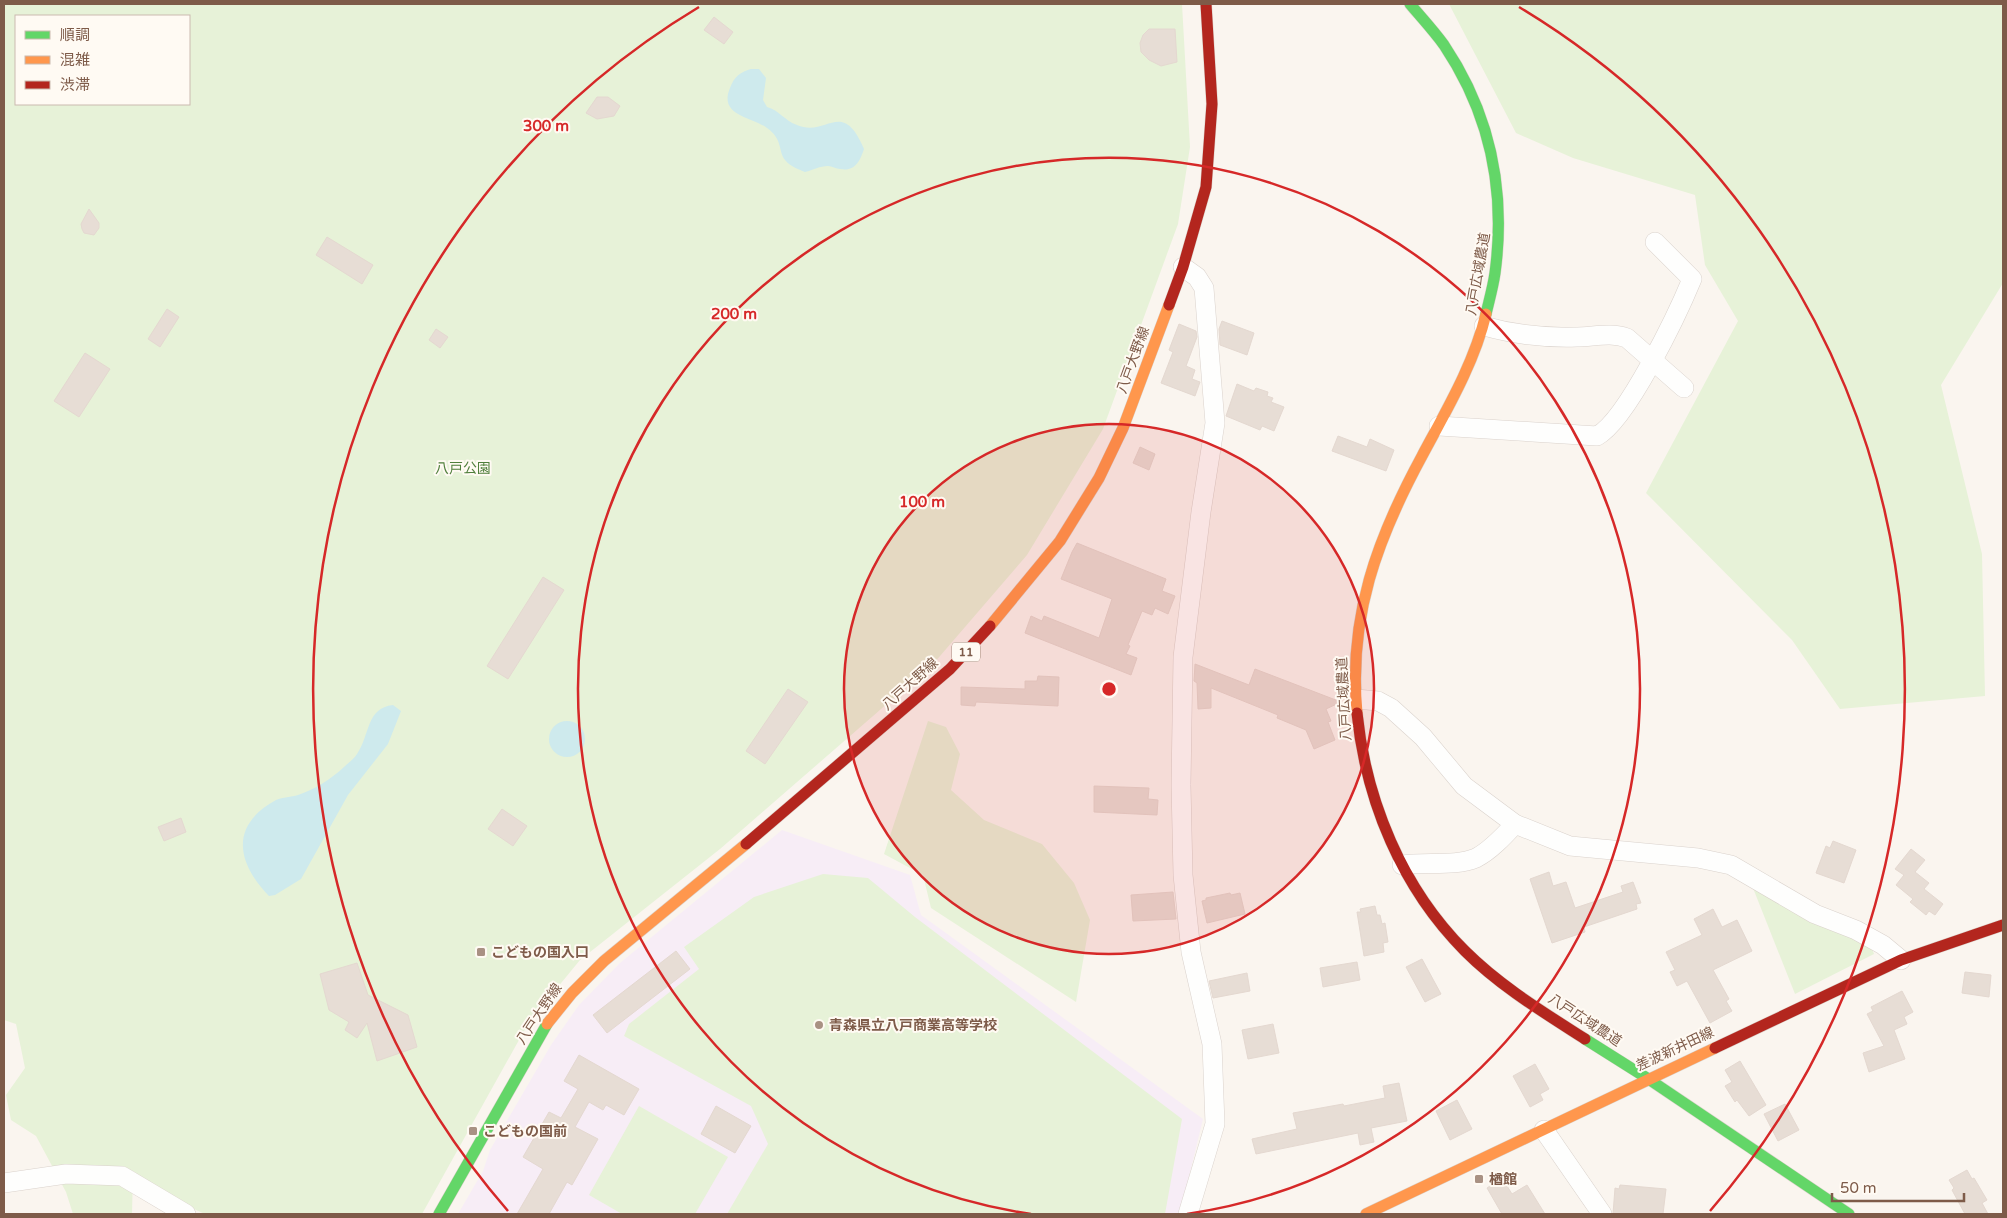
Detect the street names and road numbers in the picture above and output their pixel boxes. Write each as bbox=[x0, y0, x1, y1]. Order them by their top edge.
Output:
street label: 八戸広域農道 bbox=[1462, 231, 1494, 317]
street label: 八戸大野線 bbox=[1113, 324, 1153, 396]
road number: 11 bbox=[952, 642, 980, 662]
street label: 八戸大野線 bbox=[878, 654, 942, 714]
street label: 八戸広域農道 bbox=[1333, 657, 1355, 741]
street label: 八戸大野線 bbox=[512, 980, 566, 1048]
street label: 八戸広域農道 bbox=[1545, 990, 1625, 1050]
street label: 差波新井田線 bbox=[1633, 1024, 1717, 1074]

